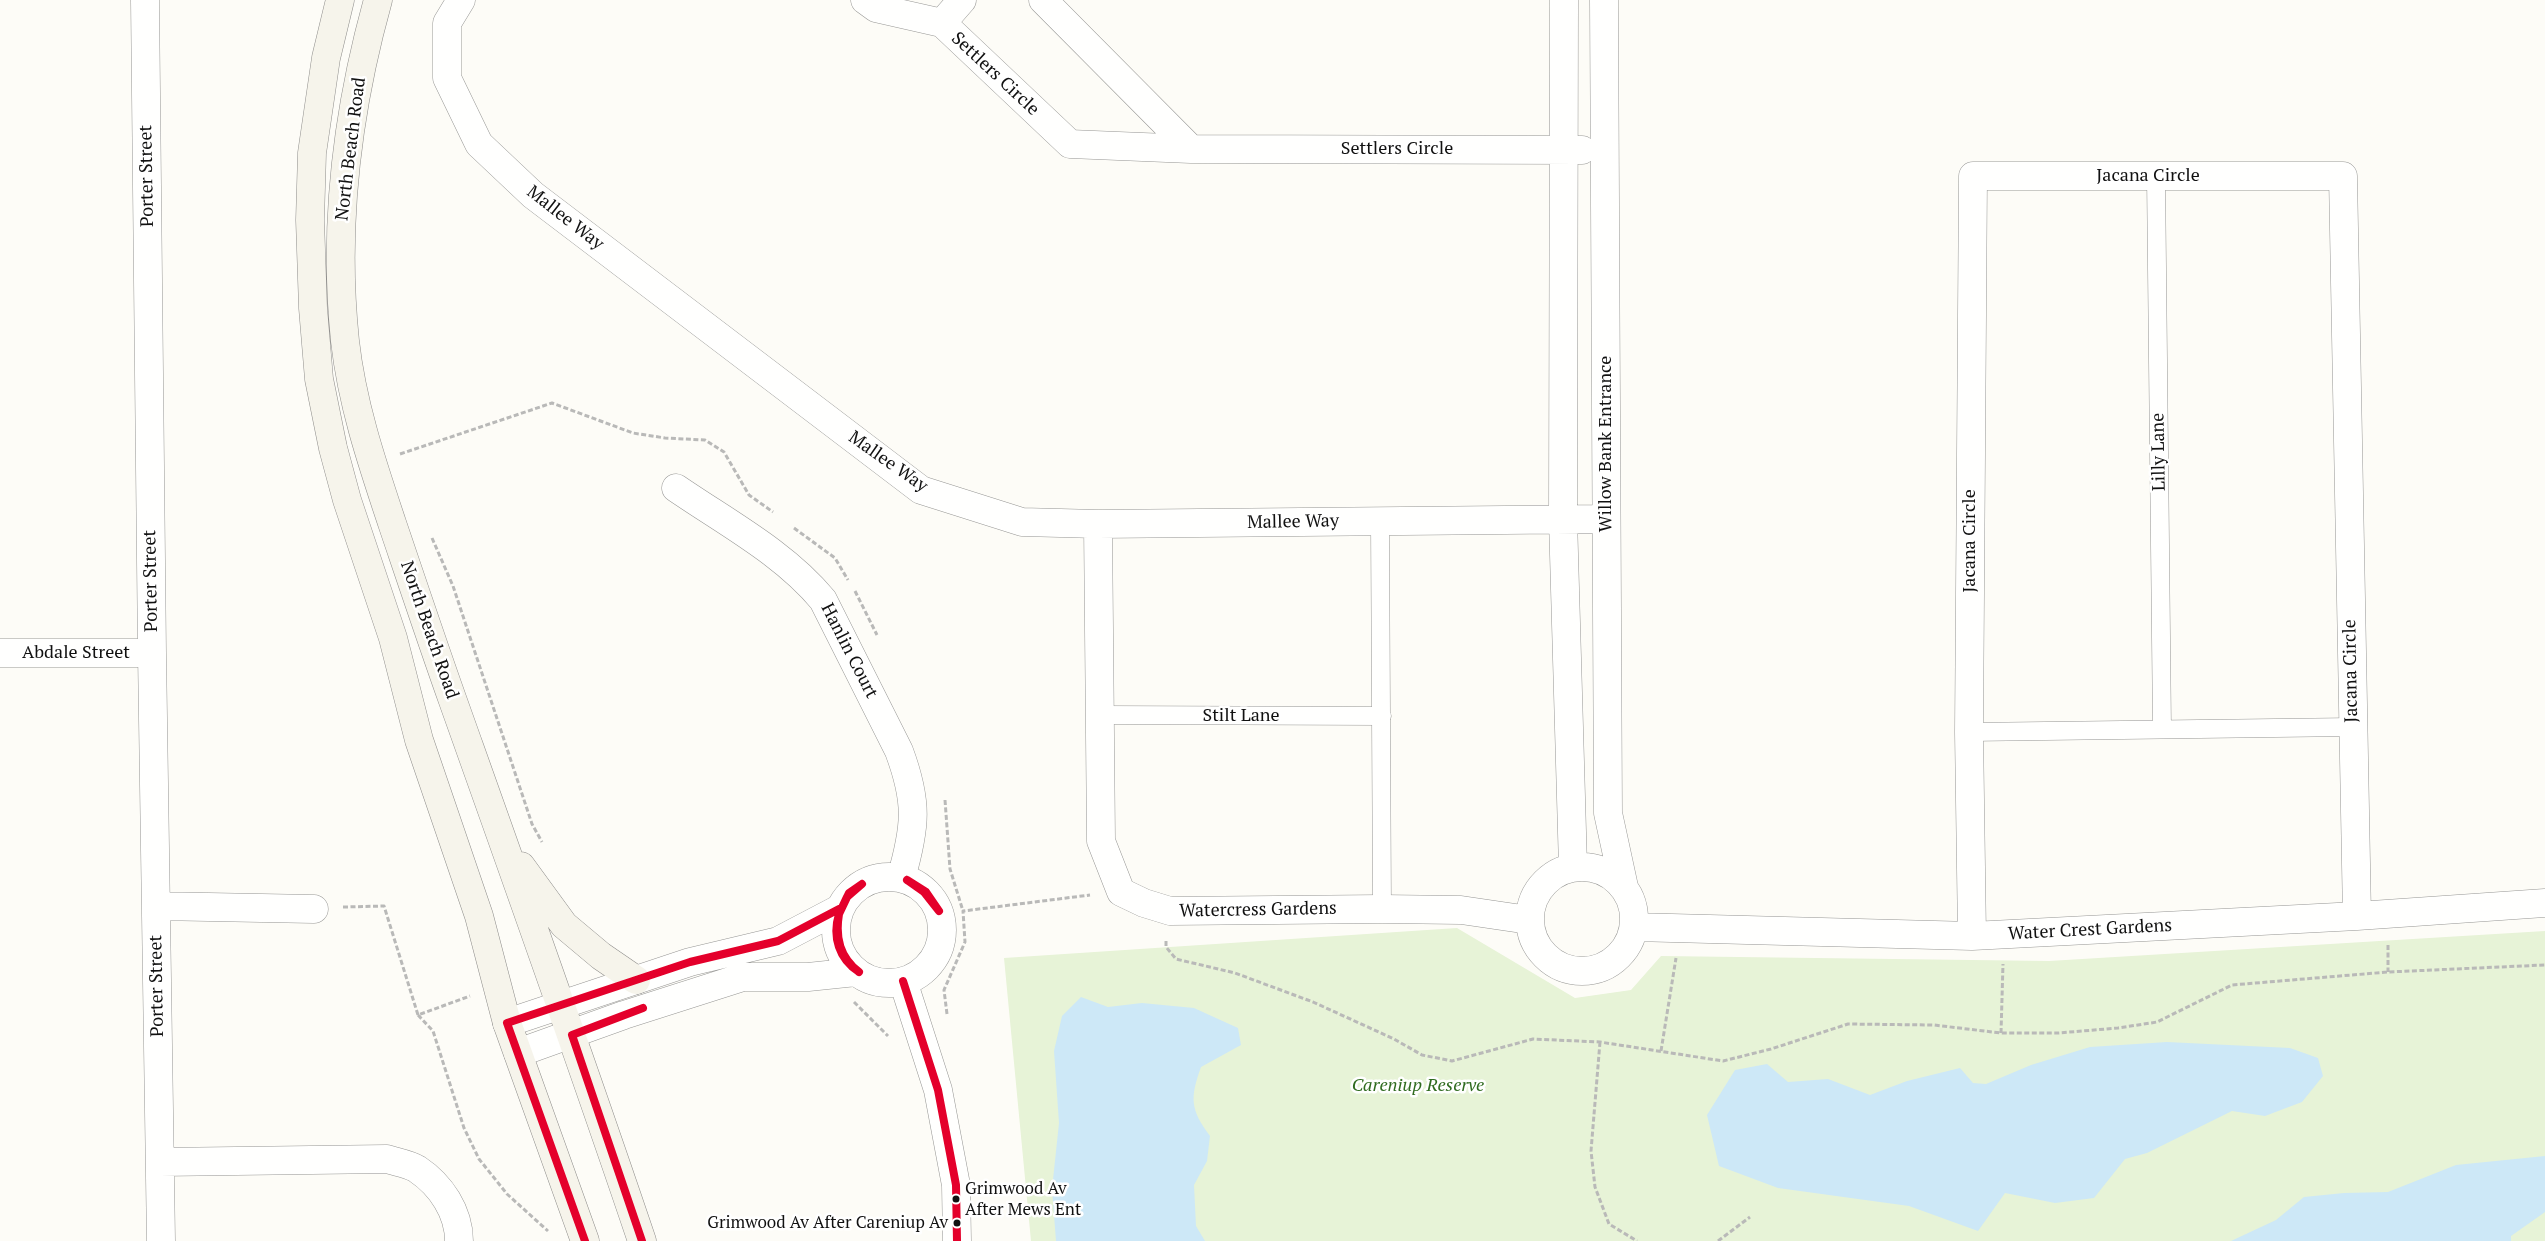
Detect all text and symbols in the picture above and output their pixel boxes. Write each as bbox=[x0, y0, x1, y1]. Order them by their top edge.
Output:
street label: Settlers Circle bbox=[947, 28, 1043, 120]
street label: North Beach Road bbox=[331, 76, 371, 222]
street label: Porter Street bbox=[135, 125, 159, 227]
street label: Settlers Circle bbox=[1341, 138, 1453, 160]
street label: Jacana Circle bbox=[2096, 165, 2200, 187]
street label: Mallee Way bbox=[522, 181, 608, 255]
street label: Willow Bank Entrance bbox=[1595, 356, 1617, 532]
street label: Lilly Lane bbox=[2148, 413, 2170, 491]
street label: Mallee Way bbox=[844, 427, 932, 497]
street label: Jacana Circle bbox=[1959, 489, 1981, 593]
street label: Mallee Way bbox=[1247, 510, 1339, 534]
street label: Porter Street bbox=[139, 530, 163, 632]
street label: North Beach Road bbox=[395, 558, 463, 702]
street label: Hanlin Court bbox=[816, 600, 882, 702]
street label: Jacana Circle bbox=[2339, 619, 2363, 723]
street label: Abdale Street bbox=[22, 642, 130, 664]
street label: Stilt Lane bbox=[1203, 705, 1279, 727]
street label: Watercress Gardens bbox=[1179, 898, 1337, 922]
street label: Water Crest Gardens bbox=[2008, 915, 2172, 945]
street label: Porter Street bbox=[145, 935, 169, 1037]
park label: Careniup Reserve bbox=[1352, 1075, 1484, 1097]
place label: Grimwood Av After Mews Ent bbox=[965, 1179, 1081, 1219]
marker: Grimwood Av After Mews Ent bbox=[951, 1194, 961, 1204]
place label: Grimwood Av After Careniup Av bbox=[707, 1213, 948, 1233]
marker: Grimwood Av After Careniup Av bbox=[952, 1218, 962, 1228]

